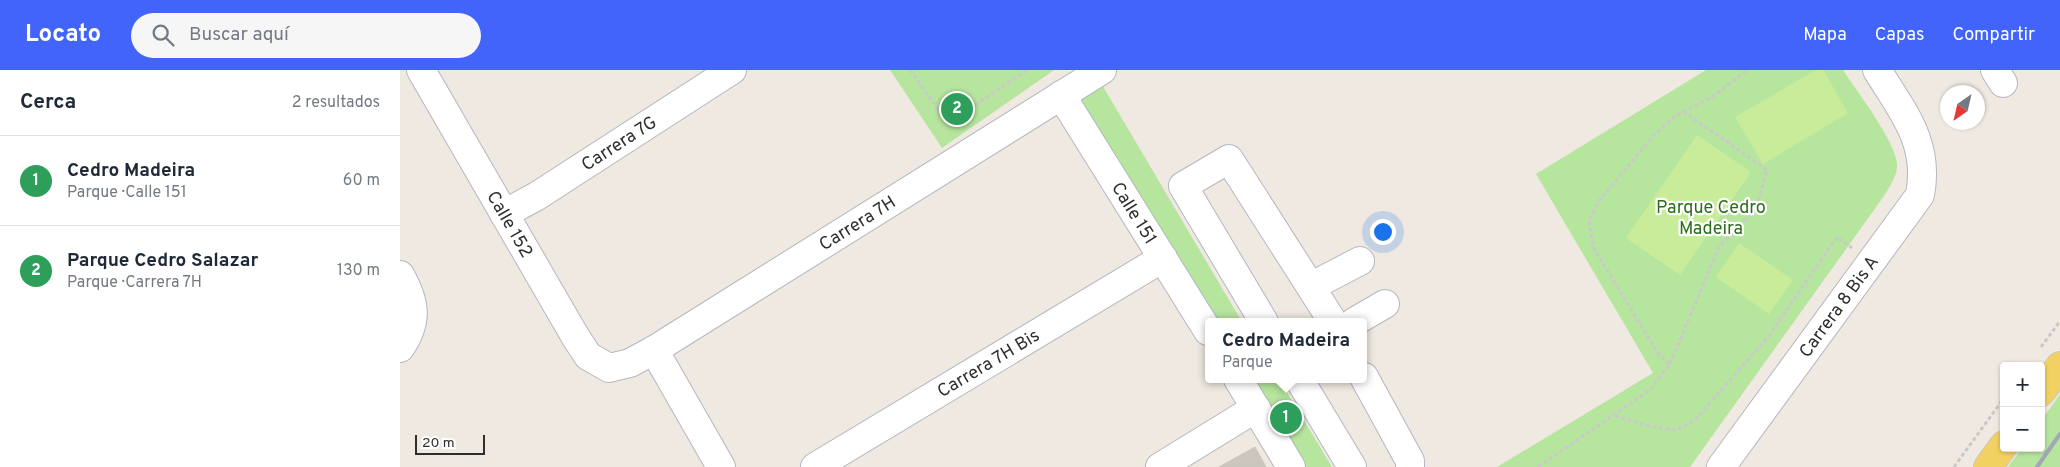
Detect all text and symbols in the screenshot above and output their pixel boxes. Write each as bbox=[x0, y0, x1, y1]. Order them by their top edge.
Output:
search box bbox=[131, 13, 481, 58]
text: Locato bbox=[25, 20, 101, 50]
icon: search bbox=[149, 21, 177, 49]
text: Buscar aquí bbox=[189, 23, 289, 47]
text: Mapa bbox=[1803, 24, 1847, 47]
text: Capas bbox=[1875, 24, 1924, 47]
text: Compartir bbox=[1952, 24, 2035, 47]
north arrow bbox=[1940, 85, 1985, 130]
text: Cerca bbox=[20, 89, 76, 116]
pin: 2 bbox=[941, 90, 973, 128]
text: 2 resultados bbox=[292, 93, 380, 113]
street label: Carrera 7G bbox=[578, 112, 662, 177]
text: Cedro Madeira bbox=[67, 159, 195, 183]
text: 1 bbox=[33, 171, 39, 191]
text: 60 m bbox=[343, 171, 380, 191]
street label: Calle 151 bbox=[1105, 178, 1161, 249]
text: Parque · Calle 151 bbox=[67, 183, 187, 203]
street label: Calle 152 bbox=[481, 187, 537, 262]
street label: Carrera 7H bbox=[815, 192, 901, 257]
park label: Parque Cedro Madeira bbox=[1656, 197, 1766, 241]
your location bbox=[1370, 219, 1396, 245]
text: Parque Cedro Salazar bbox=[67, 249, 258, 273]
street label: Carrera 8 Bis A bbox=[1795, 252, 1885, 363]
text: 2 bbox=[31, 261, 41, 281]
text: 130 m bbox=[337, 261, 380, 281]
text: Parque · Carrera 7H bbox=[67, 273, 202, 293]
popup bbox=[1205, 318, 1367, 383]
street label: Carrera 7H Bis bbox=[934, 325, 1044, 404]
text: Cedro Madeira bbox=[1222, 329, 1350, 353]
text: Parque bbox=[1222, 353, 1273, 373]
map controls bbox=[2000, 362, 2045, 452]
button: + bbox=[2000, 362, 2045, 407]
pin: 1 bbox=[1270, 399, 1302, 437]
button: − bbox=[2000, 407, 2045, 452]
scale bar bbox=[415, 432, 485, 455]
text: 20 m bbox=[422, 435, 455, 452]

